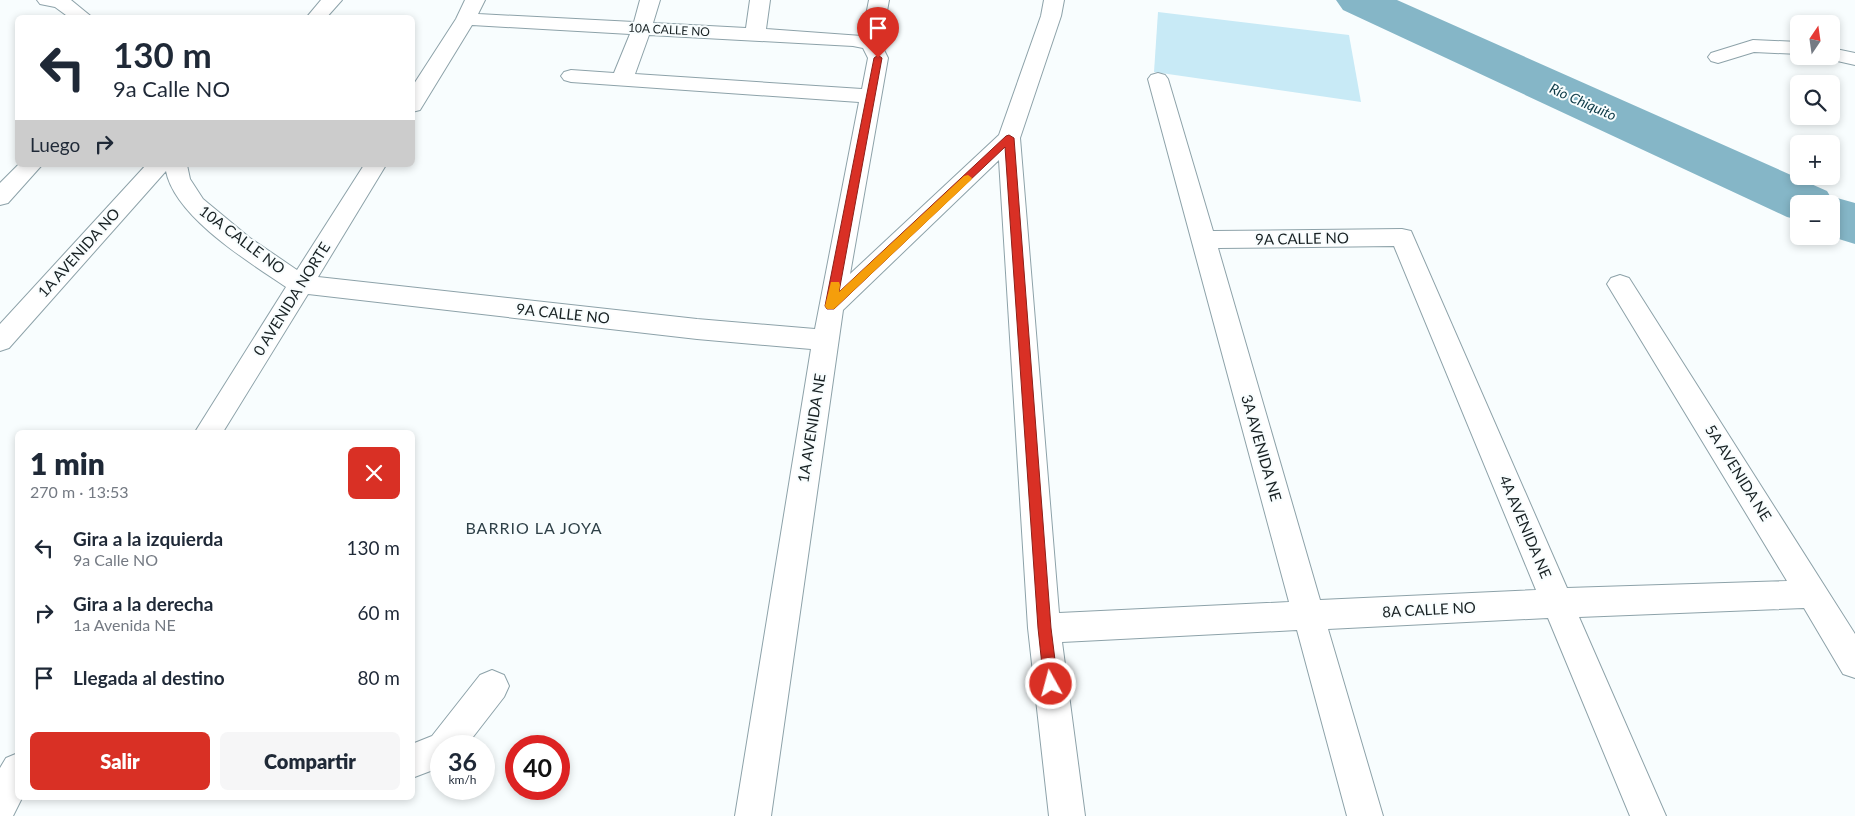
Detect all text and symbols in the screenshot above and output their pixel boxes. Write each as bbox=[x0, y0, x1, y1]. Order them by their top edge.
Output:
pin bbox=[857, 7, 899, 58]
icon: arrive bbox=[864, 14, 892, 42]
north arrow bbox=[1790, 15, 1840, 65]
map controls bbox=[1790, 15, 1840, 245]
street label: 10A CALLE NO bbox=[628, 20, 711, 39]
text: 130 m bbox=[113, 33, 212, 75]
icon: left bbox=[30, 35, 95, 100]
text: 9a Calle NO bbox=[113, 75, 230, 102]
button: search bbox=[1790, 75, 1840, 125]
water label: Río Chiquito bbox=[1547, 79, 1619, 124]
icon: right bbox=[90, 130, 118, 158]
text: Luego bbox=[30, 133, 80, 156]
button: + bbox=[1790, 135, 1840, 185]
button: − bbox=[1790, 195, 1840, 245]
street label: 10A CALLE NO bbox=[196, 201, 289, 277]
street label: 1A AVENIDA NO bbox=[34, 204, 123, 301]
street label: 9A CALLE NO bbox=[1255, 228, 1349, 248]
street label: 0 AVENIDA NORTE bbox=[249, 238, 333, 359]
street label: 9A CALLE NO bbox=[516, 299, 611, 327]
street label: 1A AVENIDA NE bbox=[794, 372, 829, 484]
street label: 3A AVENIDA NE bbox=[1238, 392, 1286, 503]
street label: 5A AVENIDA NE bbox=[1702, 421, 1776, 524]
text: 1 min bbox=[30, 445, 105, 481]
button: close bbox=[348, 447, 400, 499]
street label: 4A AVENIDA NE bbox=[1496, 472, 1556, 581]
text: 270 m · 13:53 bbox=[30, 482, 129, 501]
district label: BARRIO LA JOYA bbox=[465, 518, 603, 537]
text: Gira a la izquierda bbox=[73, 527, 223, 550]
icon: left bbox=[30, 534, 58, 562]
text: 130 m bbox=[346, 536, 400, 559]
text: 9a Calle NO bbox=[73, 550, 158, 569]
text: Gira a la derecha bbox=[73, 592, 213, 615]
street label: 8A CALLE NO bbox=[1382, 598, 1476, 620]
icon: right bbox=[30, 599, 58, 627]
text: 60 m bbox=[357, 601, 400, 624]
text: 1a Avenida NE bbox=[73, 615, 176, 634]
position arrow bbox=[1024, 657, 1076, 709]
icon: arrive bbox=[30, 664, 58, 692]
text: Llegada al destino bbox=[73, 666, 225, 689]
text: 80 m bbox=[357, 666, 400, 689]
button: Salir bbox=[30, 732, 210, 790]
button: Compartir bbox=[220, 732, 400, 790]
speed limit sign: 40 bbox=[505, 735, 570, 800]
text: 36 bbox=[448, 746, 477, 776]
text: km/h bbox=[448, 772, 477, 787]

